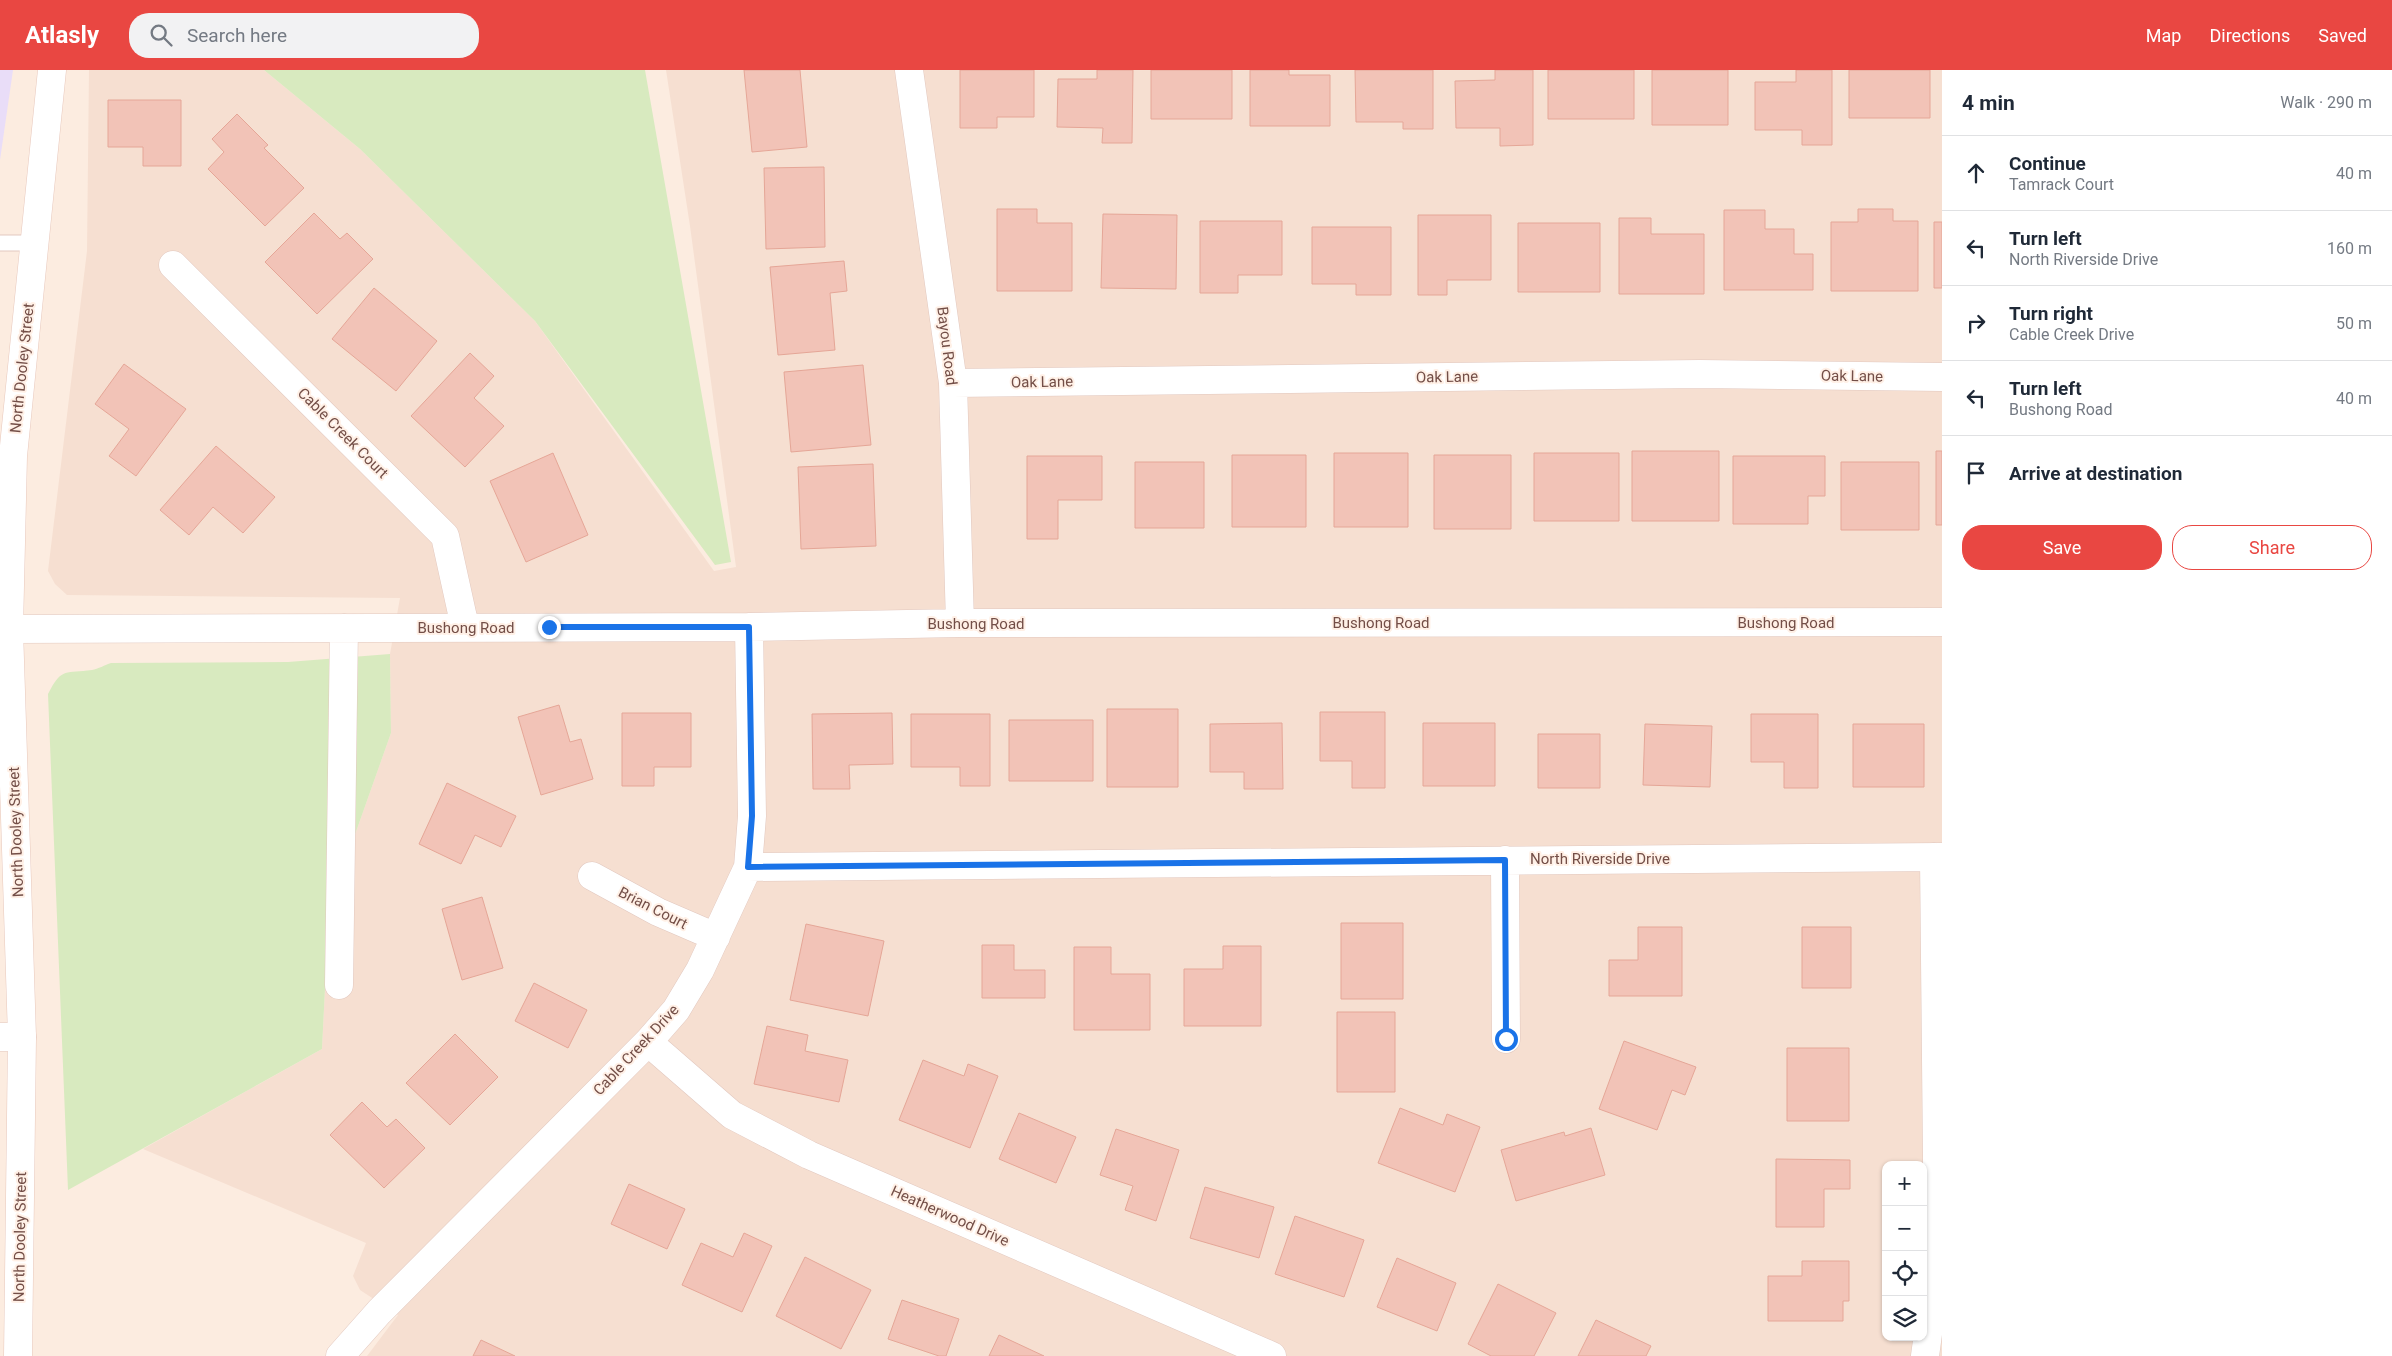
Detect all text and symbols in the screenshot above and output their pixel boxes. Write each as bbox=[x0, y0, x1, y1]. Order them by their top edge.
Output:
search box bbox=[129, 13, 479, 58]
text: Atlasly bbox=[25, 21, 99, 49]
icon: search bbox=[147, 21, 175, 49]
text: Search here bbox=[187, 24, 287, 47]
text: Map bbox=[2146, 25, 2181, 46]
text: Directions bbox=[2209, 25, 2290, 46]
text: Saved bbox=[2318, 25, 2367, 46]
text: 4 min bbox=[1962, 91, 2015, 115]
text: Walk · 290 m bbox=[2280, 93, 2372, 112]
text: Continue bbox=[2009, 152, 2086, 175]
icon: ahead bbox=[1962, 159, 1990, 187]
text: 40 m bbox=[2336, 164, 2372, 183]
text: Tamrack Court bbox=[2009, 175, 2114, 194]
text: Turn left bbox=[2009, 227, 2082, 250]
icon: left bbox=[1962, 234, 1990, 262]
text: 160 m bbox=[2327, 239, 2372, 258]
text: North Riverside Drive bbox=[2009, 250, 2158, 269]
street label: North Dooley Street bbox=[6, 302, 38, 434]
text: Turn right bbox=[2009, 302, 2093, 325]
street label: Bayou Road bbox=[933, 306, 961, 386]
icon: right bbox=[1962, 309, 1990, 337]
text: 50 m bbox=[2336, 314, 2372, 333]
text: Cable Creek Drive bbox=[2009, 325, 2134, 344]
street label: Oak Lane bbox=[1821, 366, 1883, 386]
street label: Oak Lane bbox=[1416, 367, 1478, 387]
street label: Oak Lane bbox=[1011, 372, 1073, 392]
text: Turn left bbox=[2009, 377, 2082, 400]
street label: Cable Creek Court bbox=[294, 384, 392, 482]
icon: left bbox=[1962, 384, 1990, 412]
text: 40 m bbox=[2336, 389, 2372, 408]
text: Bushong Road bbox=[2009, 400, 2112, 419]
icon: arrive bbox=[1962, 459, 1990, 487]
text: Arrive at destination bbox=[2009, 462, 2182, 485]
button: Save bbox=[1962, 525, 2162, 570]
button: Share bbox=[2172, 525, 2372, 570]
street label: Bushong Road bbox=[1332, 614, 1430, 632]
street label: Bushong Road bbox=[1737, 614, 1835, 632]
street label: Bushong Road bbox=[927, 615, 1025, 633]
route end bbox=[538, 616, 561, 639]
street label: Bushong Road bbox=[417, 619, 515, 637]
street label: North Dooley Street bbox=[5, 766, 27, 898]
street label: North Riverside Drive bbox=[1530, 850, 1670, 868]
street label: Brian Court bbox=[615, 883, 691, 933]
street label: Cable Creek Drive bbox=[589, 1001, 683, 1099]
route start bbox=[1495, 1028, 1518, 1051]
map controls bbox=[1882, 1161, 1927, 1341]
button: + bbox=[1882, 1161, 1927, 1206]
street label: North Dooley Street bbox=[10, 1172, 30, 1302]
street label: Heatherwood Drive bbox=[888, 1182, 1012, 1250]
button: − bbox=[1882, 1206, 1927, 1251]
button: locate bbox=[1882, 1251, 1927, 1296]
button: layers bbox=[1882, 1296, 1927, 1341]

